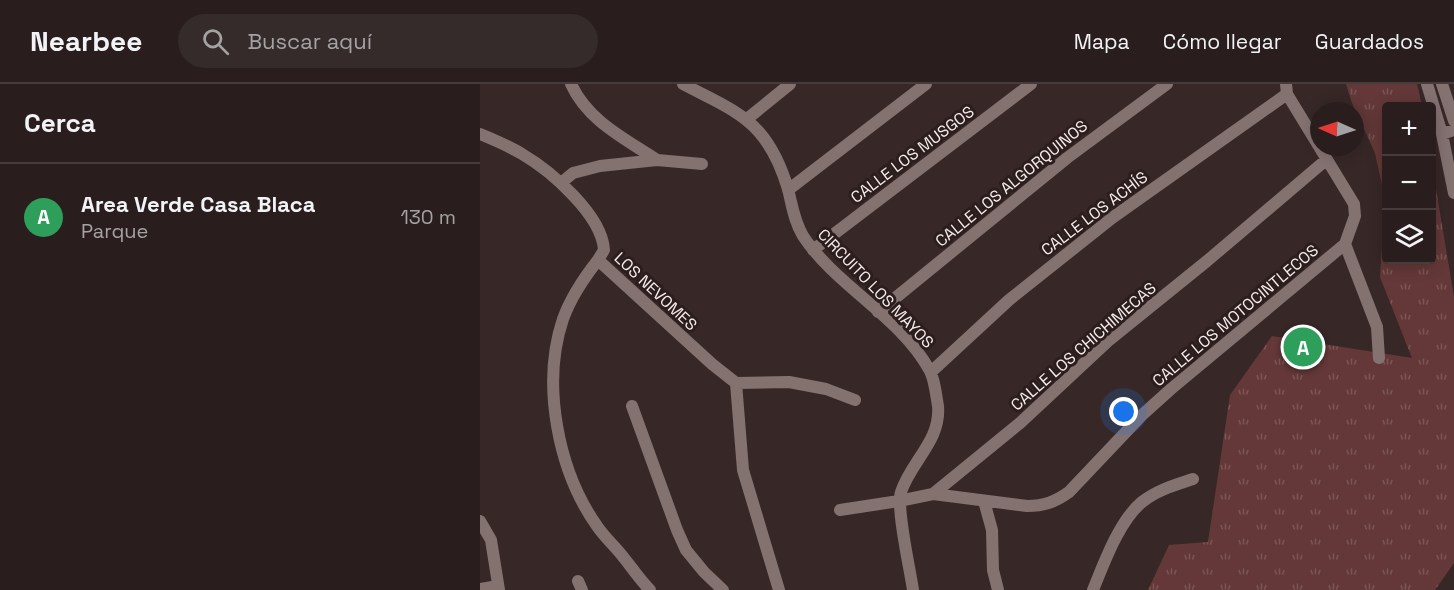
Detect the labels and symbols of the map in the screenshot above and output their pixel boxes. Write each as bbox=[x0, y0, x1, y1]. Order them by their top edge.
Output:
street label: CALLE LOS MUSGOS bbox=[846, 101, 978, 208]
north arrow bbox=[1310, 102, 1364, 156]
street label: CALLE LOS ALGORQUINOS bbox=[931, 115, 1092, 251]
street label: CALLE LOS ACHÍS bbox=[1037, 166, 1152, 260]
street label: CIRCUITO LOS MAYOS bbox=[813, 224, 938, 353]
street label: CALLE LOS MOTOCINTLECOS bbox=[1148, 240, 1322, 390]
street label: LOS NEVOMES bbox=[610, 248, 702, 335]
street label: CALLE LOS CHICHIMECAS bbox=[1006, 277, 1161, 415]
pin: A bbox=[1284, 324, 1322, 370]
your location bbox=[1109, 397, 1138, 426]

